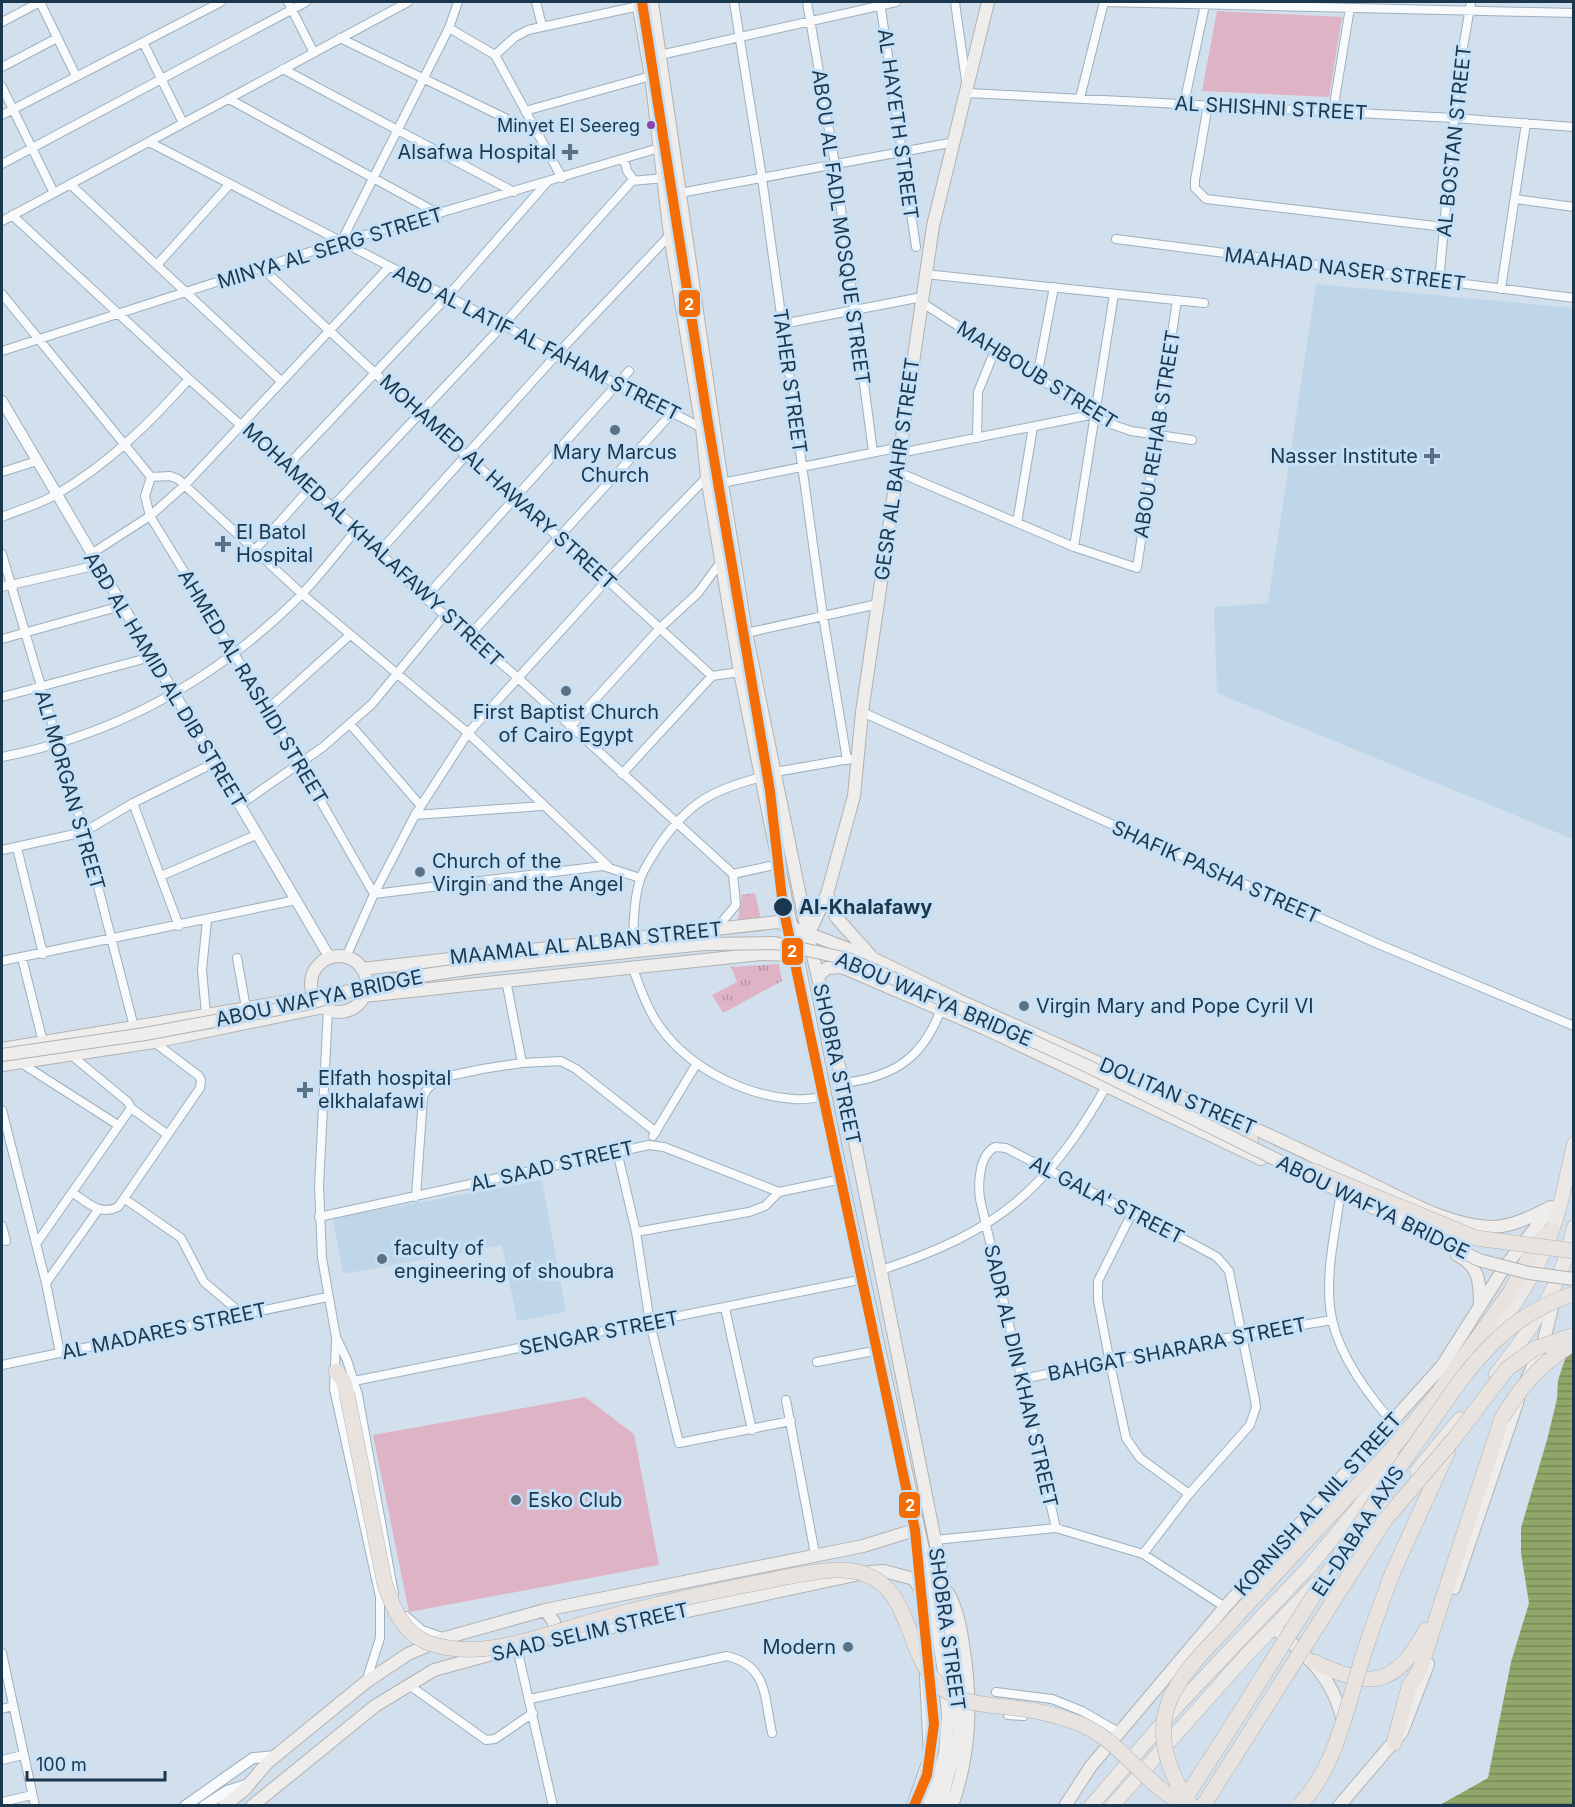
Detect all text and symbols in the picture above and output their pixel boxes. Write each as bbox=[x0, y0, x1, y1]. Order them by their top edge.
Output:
street label: AL HAYETH STREET bbox=[873, 27, 923, 221]
street label: AL BOSTAN STREET bbox=[1432, 44, 1476, 238]
street label: ABOU AL FADL MOSQUE STREET bbox=[807, 68, 875, 386]
street label: AL SHISHNI STREET bbox=[1174, 91, 1368, 125]
place label: Minyet El Seereg bbox=[497, 115, 640, 136]
marker: Minyet El Seereg bbox=[645, 119, 657, 131]
place label: Alsafwa Hospital bbox=[397, 140, 556, 164]
marker: Alsafwa Hospital bbox=[561, 143, 579, 161]
street label: MINYA AL SERG STREET bbox=[214, 202, 446, 294]
street label: MAAHAD NASER STREET bbox=[1223, 242, 1467, 296]
street label: ABD AL LATIF AL FAHAM STREET bbox=[389, 260, 685, 426]
line badge: 2 bbox=[678, 289, 701, 318]
text: 2 bbox=[684, 294, 694, 314]
street label: TAHER STREET bbox=[768, 307, 812, 455]
street label: MAHBOUB STREET bbox=[953, 316, 1121, 434]
street label: ABOU REHAB STREET bbox=[1129, 328, 1185, 540]
street label: GESR AL BAHR STREET bbox=[869, 356, 925, 582]
street label: MOHAMED AL HAWARY STREET bbox=[375, 369, 621, 595]
street label: MOHAMED AL KHALAFAWY STREET bbox=[238, 418, 508, 672]
marker: Mary Marcus Church bbox=[608, 423, 622, 437]
place label: Mary Marcus Church bbox=[553, 440, 677, 487]
place label: Nasser Institute bbox=[1270, 444, 1418, 468]
marker: Nasser Institute bbox=[1423, 447, 1441, 465]
place label: El Batol Hospital bbox=[236, 520, 313, 567]
marker: El Batol Hospital bbox=[214, 535, 232, 553]
street label: ABD AL HAMID AL DIB STREET bbox=[79, 548, 251, 812]
street label: AHMED AL RASHIDI STREET bbox=[173, 565, 333, 809]
marker: First Baptist Church of Cairo Egypt bbox=[559, 684, 573, 698]
street label: ALI MORGAN STREET bbox=[30, 687, 110, 893]
place label: First Baptist Church of Cairo Egypt bbox=[473, 700, 659, 747]
street label: SHAFIK PASHA STREET bbox=[1108, 815, 1324, 929]
place label: Church of the Virgin and the Angel bbox=[432, 849, 623, 896]
marker: Church of the Virgin and the Angel bbox=[413, 865, 427, 879]
place label: Al-Khalafawy bbox=[799, 895, 932, 919]
marker: Al-Khalafawy bbox=[772, 896, 794, 918]
street label: MAAMAL AL ALBAN STREET bbox=[449, 917, 723, 969]
line badge: 2 bbox=[781, 937, 804, 966]
text: 2 bbox=[787, 941, 797, 961]
street label: ABOU WAFYA BRIDGE bbox=[832, 947, 1036, 1051]
street label: ABOU WAFYA BRIDGE bbox=[213, 964, 425, 1032]
street label: SHOBRA STREET bbox=[808, 981, 866, 1147]
place label: Virgin Mary and Pope Cyril VI bbox=[1036, 994, 1314, 1018]
marker: Virgin Mary and Pope Cyril VI bbox=[1017, 999, 1031, 1013]
street label: DOLITAN STREET bbox=[1096, 1052, 1260, 1140]
place label: Elfath hospital elkhalafawi bbox=[318, 1066, 451, 1113]
marker: Elfath hospital elkhalafawi bbox=[296, 1081, 314, 1099]
street label: AL SAAD STREET bbox=[468, 1136, 636, 1196]
street label: ABOU WAFYA BRIDGE bbox=[1273, 1150, 1473, 1264]
street label: AL GALA' STREET bbox=[1026, 1151, 1188, 1249]
place label: faculty of engineering of shoubra bbox=[394, 1236, 614, 1283]
street label: SADR AL DIN KHAN STREET bbox=[979, 1242, 1063, 1510]
marker: faculty of engineering of shoubra bbox=[375, 1252, 389, 1266]
street label: AL MADARES STREET bbox=[59, 1298, 269, 1364]
street label: SENGAR STREET bbox=[517, 1306, 681, 1360]
street label: BAHGAT SHARARA STREET bbox=[1046, 1312, 1308, 1386]
street label: KORNISH AL NIL STREET bbox=[1229, 1407, 1407, 1601]
street label: EL-DABAA AXIS bbox=[1307, 1461, 1409, 1601]
place label: Esko Club bbox=[528, 1488, 622, 1512]
line badge: 2 bbox=[898, 1491, 921, 1519]
marker: Esko Club bbox=[509, 1493, 523, 1507]
text: 2 bbox=[905, 1495, 915, 1515]
street label: SHOBRA STREET bbox=[924, 1546, 970, 1712]
street label: SAAD SELIM STREET bbox=[489, 1598, 691, 1666]
place label: Modern bbox=[762, 1635, 836, 1659]
marker: Modern bbox=[841, 1640, 855, 1654]
scale bar bbox=[27, 1744, 165, 1782]
text: 100 m bbox=[36, 1754, 87, 1775]

